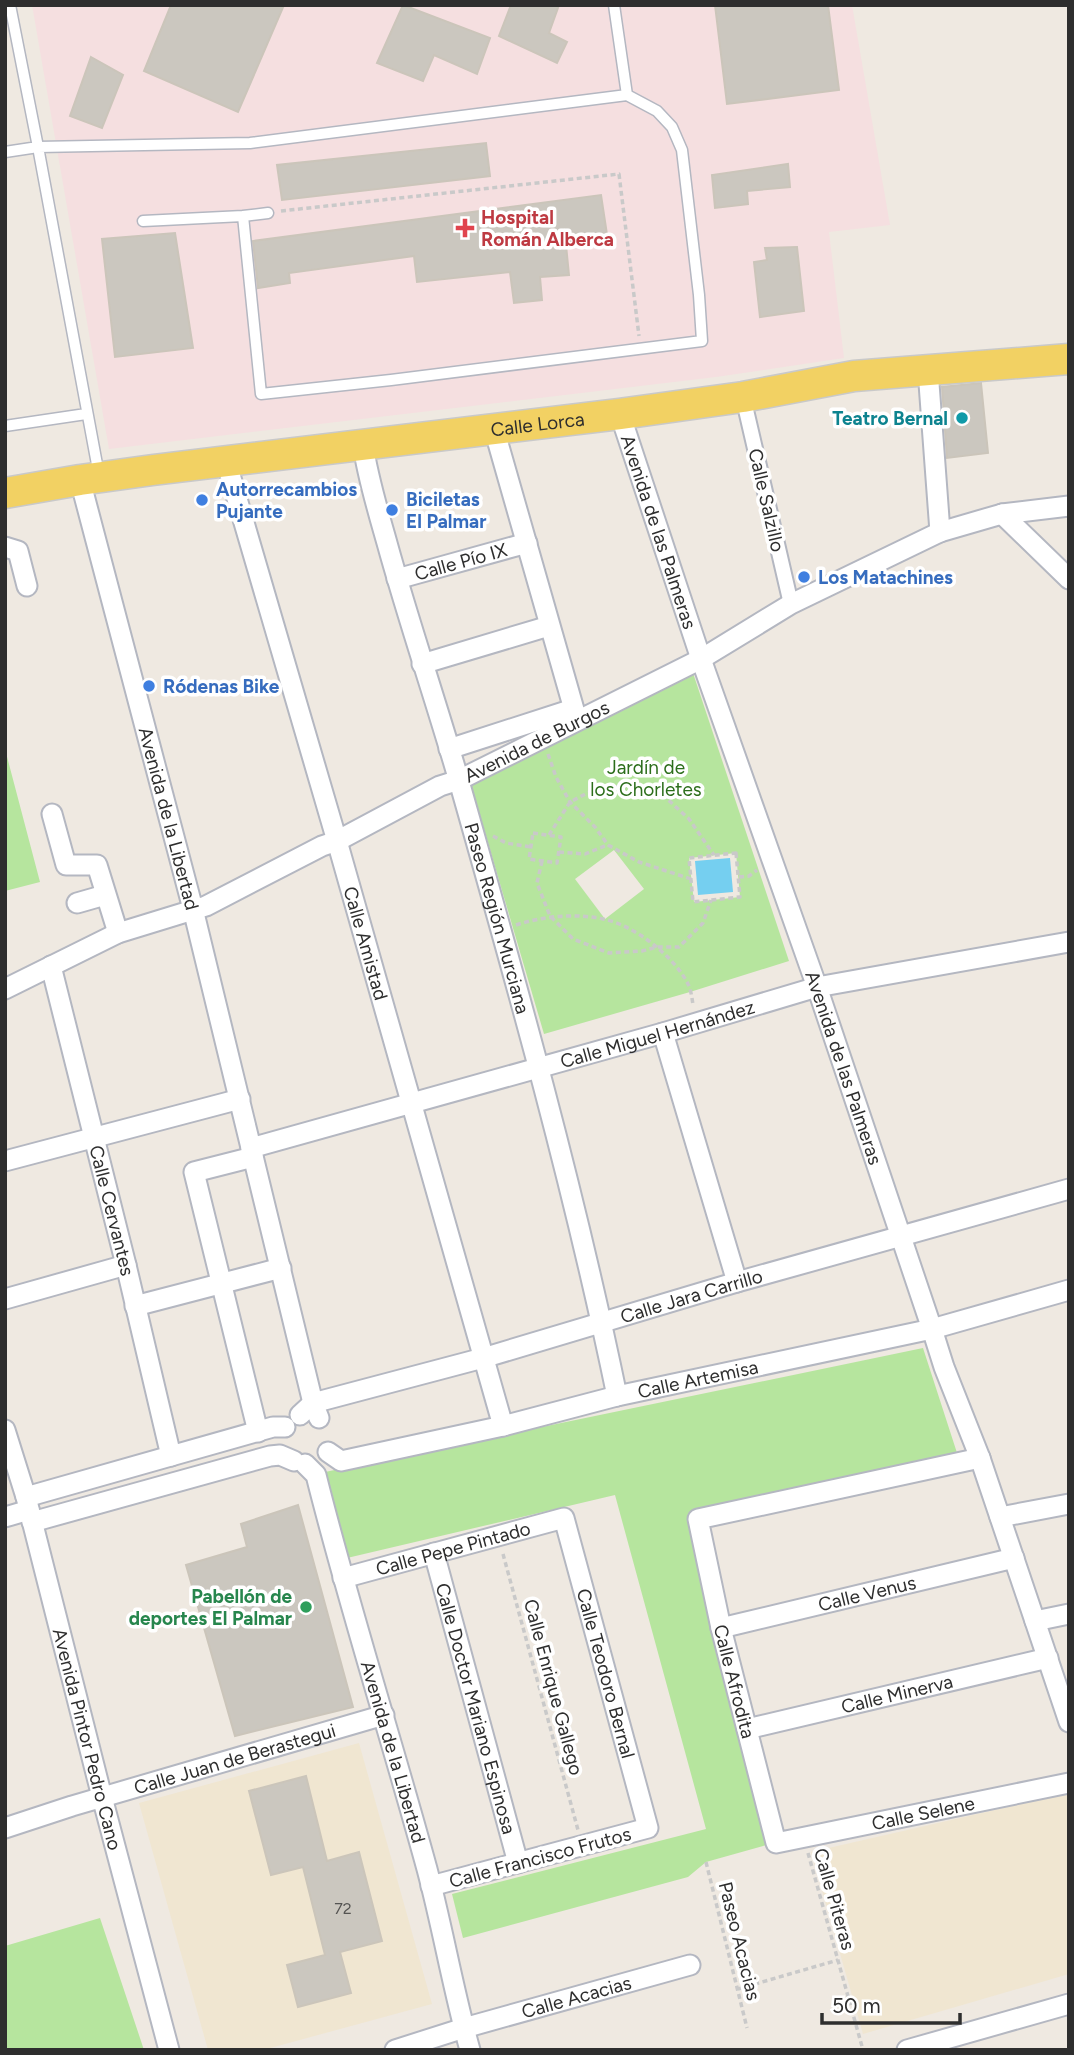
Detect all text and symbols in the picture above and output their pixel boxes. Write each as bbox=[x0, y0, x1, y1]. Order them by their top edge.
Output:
place label: Hospital Román Alberca bbox=[481, 206, 614, 251]
marker: Hospital Román Alberca bbox=[455, 218, 475, 238]
street label: Calle Lorca bbox=[489, 407, 586, 441]
place label: Teatro Bernal bbox=[832, 407, 948, 430]
marker: Teatro Bernal bbox=[954, 410, 970, 426]
street label: Avenida de las Palmeras bbox=[616, 432, 701, 632]
street label: Calle Salzillo bbox=[743, 446, 790, 554]
place label: Autorrecambios Pujante bbox=[216, 478, 357, 523]
place label: Biciletas El Palmar bbox=[406, 488, 486, 533]
marker: Autorrecambios Pujante bbox=[194, 492, 210, 508]
marker: Biciletas El Palmar bbox=[384, 502, 400, 518]
street label: Calle Pío IX bbox=[412, 538, 510, 586]
place label: Los Matachines bbox=[818, 566, 953, 589]
marker: Los Matachines bbox=[796, 569, 812, 585]
place label: Ródenas Bike bbox=[163, 675, 280, 698]
marker: Ródenas Bike bbox=[141, 678, 157, 694]
street label: Avenida de Burgos bbox=[460, 696, 613, 788]
street label: Avenida de la Libertad bbox=[134, 725, 204, 913]
park label: Jardín de los Chorletes bbox=[590, 756, 702, 801]
street label: Paseo Región Murciana bbox=[459, 820, 535, 1016]
street label: Calle Amistad bbox=[338, 884, 393, 1003]
street label: Avenida de las Palmeras bbox=[800, 968, 887, 1168]
street label: Calle Miguel Hernández bbox=[558, 995, 757, 1073]
street label: Calle Cervantes bbox=[84, 1143, 139, 1278]
street label: Calle Jara Carrillo bbox=[618, 1264, 765, 1328]
street label: Calle Artemisa bbox=[635, 1355, 760, 1403]
street label: Calle Pepe Pintado bbox=[373, 1517, 533, 1581]
street label: Calle Venus bbox=[816, 1571, 918, 1616]
street label: Calle Doctor Mariano Espinosa bbox=[431, 1580, 521, 1837]
place label: Pabellón de deportes El Palmar bbox=[129, 1585, 292, 1630]
street label: Calle Teodoro Bernal bbox=[572, 1586, 640, 1761]
street label: Calle Enrique Gallego bbox=[519, 1597, 588, 1778]
marker: Pabellón de deportes El Palmar bbox=[298, 1599, 314, 1615]
street label: Calle Afrodita bbox=[709, 1622, 760, 1741]
street label: Avenida Pintor Pedro Cano bbox=[48, 1626, 127, 1853]
street label: Avenida de la Libertad bbox=[356, 1658, 430, 1845]
street label: Calle Minerva bbox=[839, 1670, 955, 1718]
street label: Calle Juan de Berastegui bbox=[131, 1719, 338, 1799]
street label: Calle Selene bbox=[870, 1792, 977, 1835]
street label: Calle Francisco Frutos bbox=[447, 1822, 634, 1893]
street label: Calle Piteras bbox=[809, 1846, 860, 1953]
street label: Paseo Acacias bbox=[714, 1879, 765, 2003]
house number: 72 bbox=[334, 1899, 352, 1918]
street label: Calle Acacias bbox=[519, 1971, 634, 2023]
scale bar bbox=[822, 1982, 960, 2026]
text: 50 m bbox=[832, 1993, 881, 2018]

